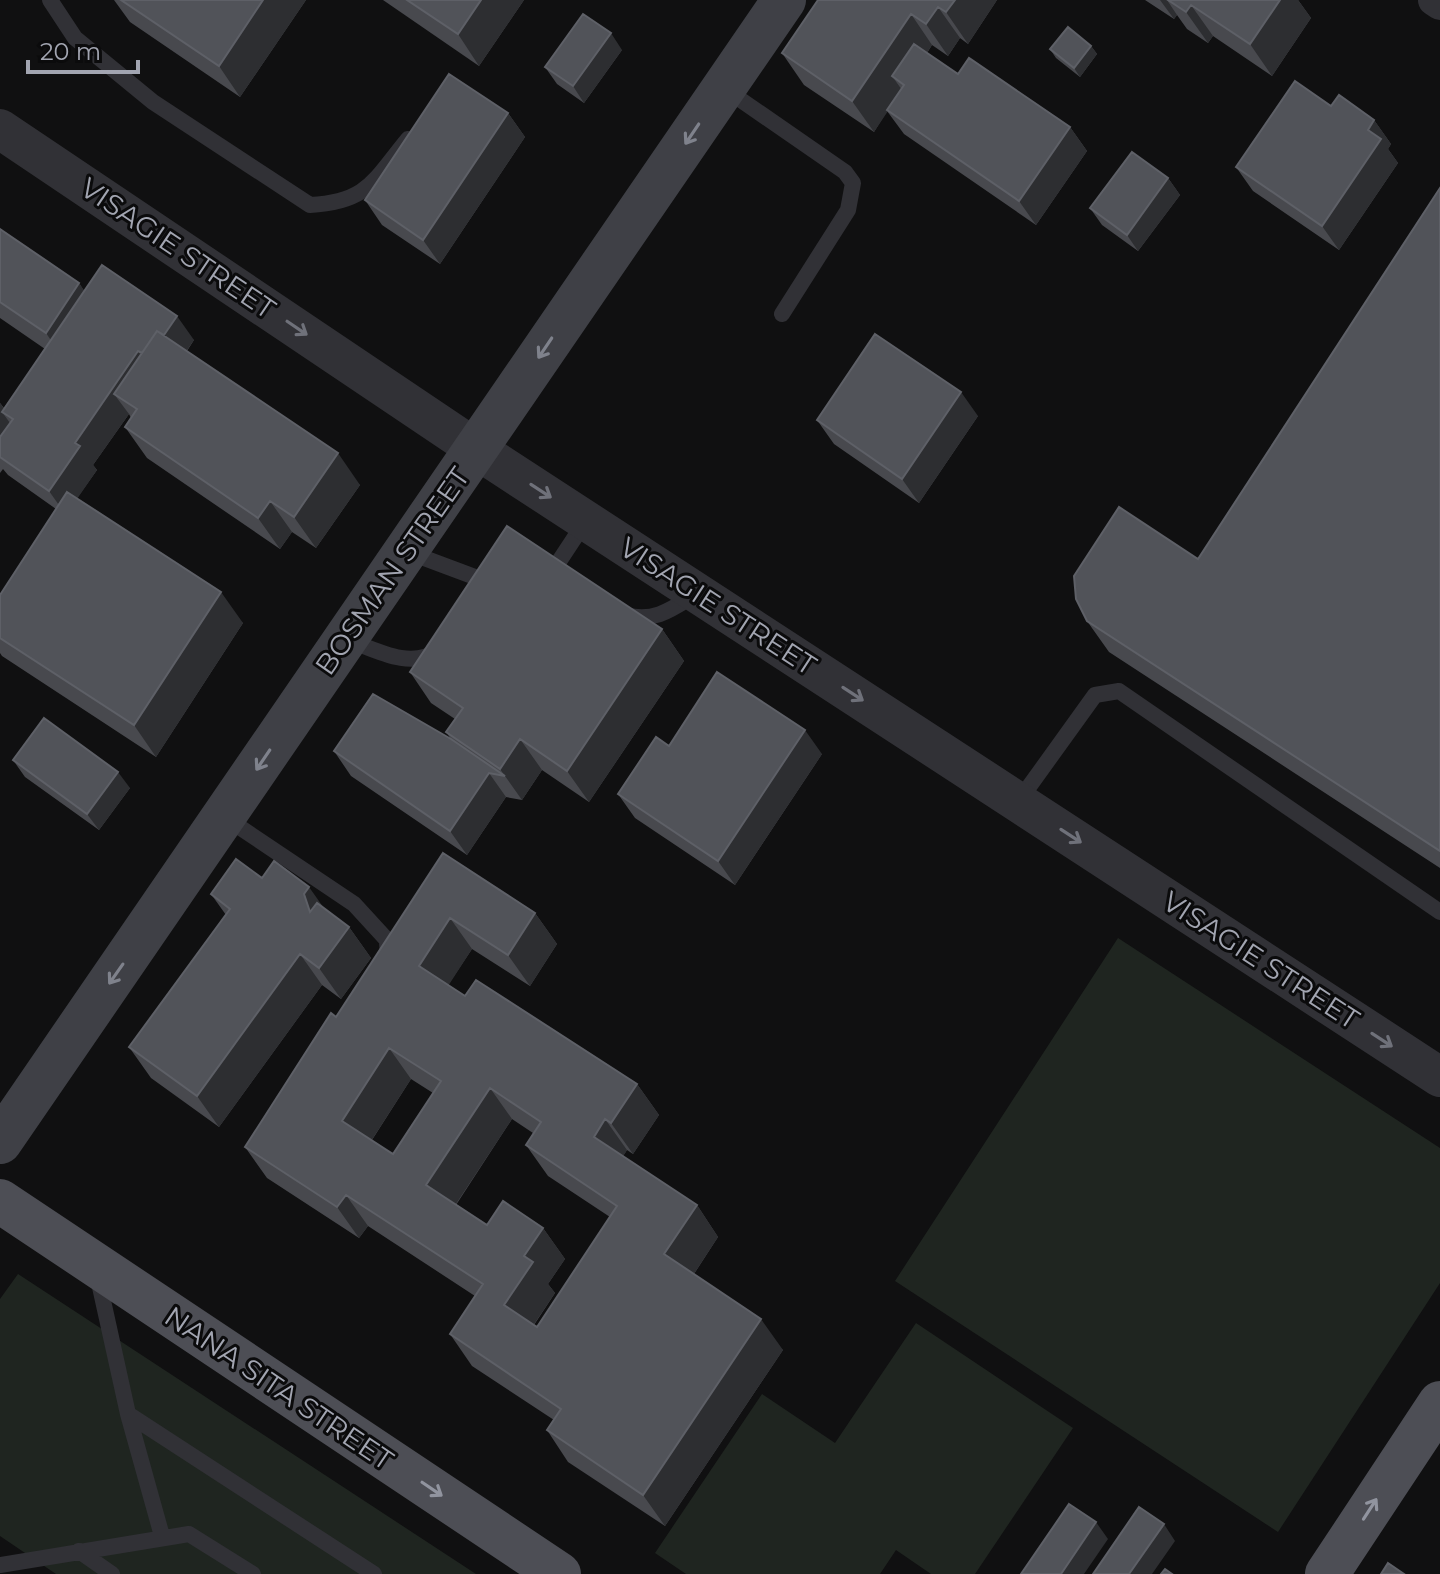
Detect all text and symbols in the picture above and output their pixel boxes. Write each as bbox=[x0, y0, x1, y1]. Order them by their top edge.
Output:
scale bar bbox=[28, 24, 138, 74]
text: 20 m bbox=[40, 37, 101, 66]
one-way arrow bbox=[684, 122, 701, 144]
street label: VISAGIE STREET bbox=[74, 170, 282, 326]
one-way arrow bbox=[285, 321, 308, 337]
one-way arrow bbox=[537, 336, 553, 358]
street label: BOSMAN STREET bbox=[308, 461, 476, 681]
one-way arrow bbox=[530, 483, 552, 500]
street label: VISAGIE STREET bbox=[613, 530, 823, 682]
one-way arrow bbox=[841, 687, 864, 703]
one-way arrow bbox=[255, 748, 271, 771]
one-way arrow bbox=[1059, 829, 1082, 845]
street label: VISAGIE STREET bbox=[1156, 884, 1366, 1036]
one-way arrow bbox=[108, 963, 124, 985]
one-way arrow bbox=[1371, 1031, 1393, 1048]
street label: NANA SITA STREET bbox=[158, 1299, 400, 1477]
one-way arrow bbox=[420, 1481, 442, 1497]
one-way arrow bbox=[1363, 1498, 1379, 1521]

